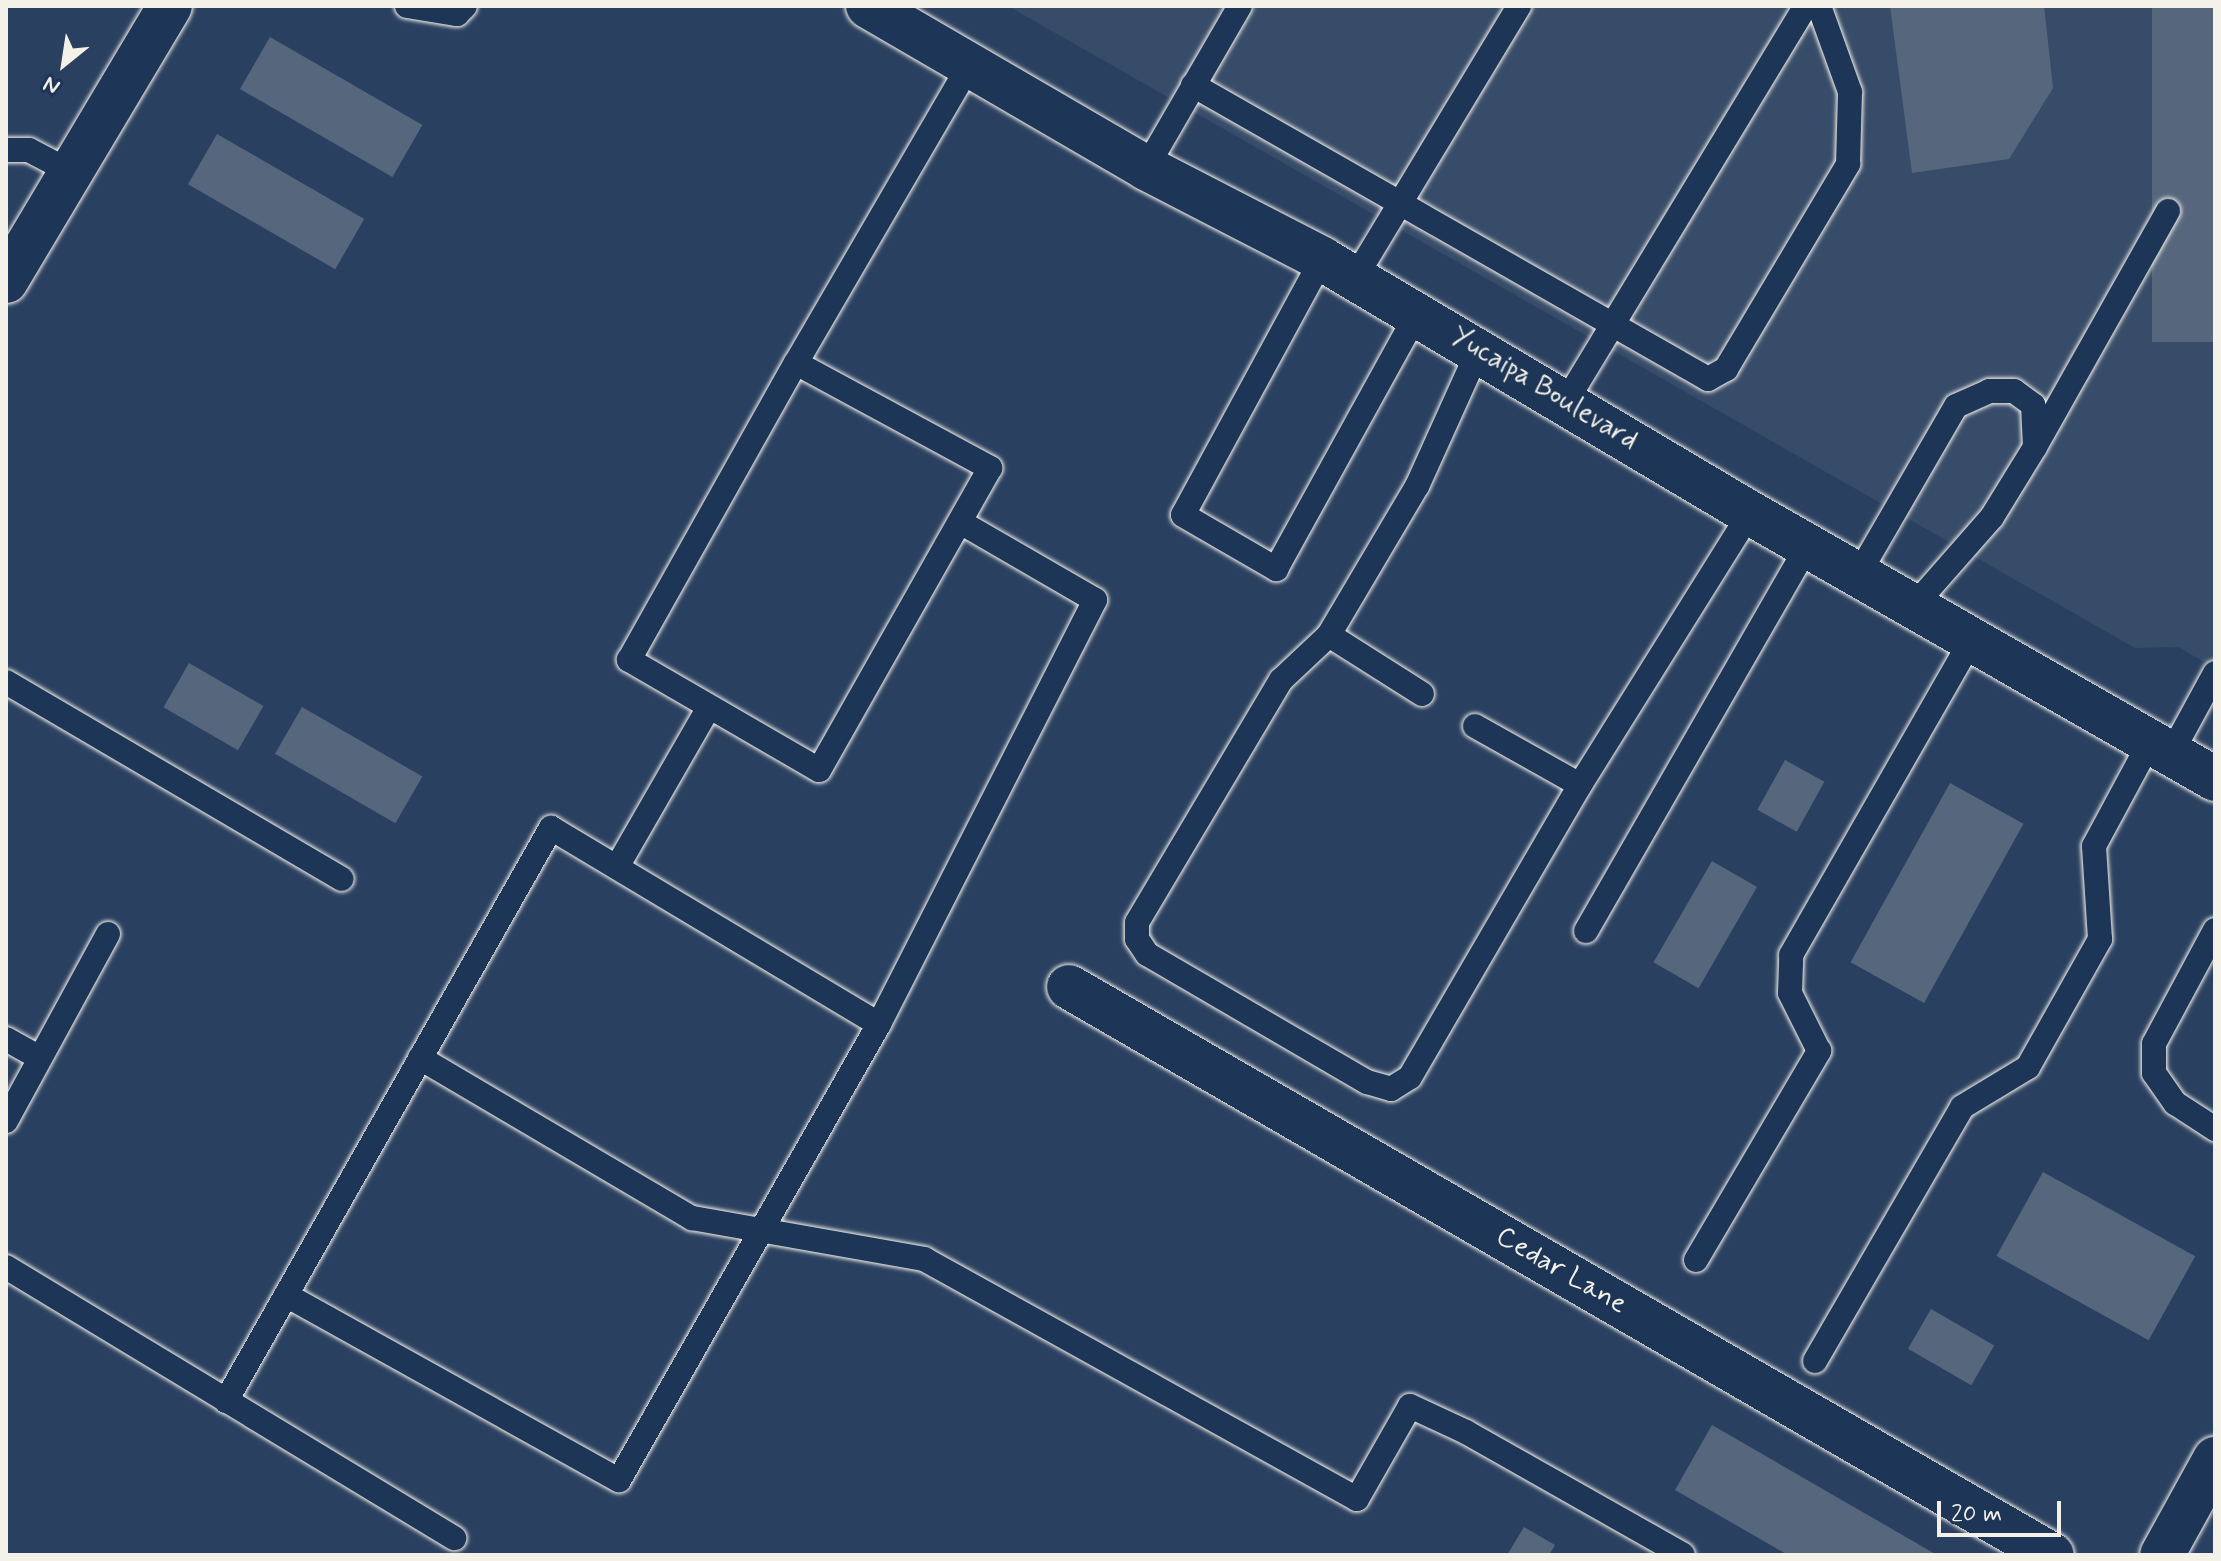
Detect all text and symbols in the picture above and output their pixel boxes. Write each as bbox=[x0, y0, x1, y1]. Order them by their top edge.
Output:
north arrow bbox=[24, 24, 104, 104]
text: N bbox=[39, 69, 65, 101]
street label: Yucaipa Boulevard bbox=[1446, 321, 1642, 457]
street label: Cedar Lane bbox=[1491, 1221, 1631, 1321]
scale bar bbox=[1941, 1485, 2065, 1535]
text: 20 m bbox=[1951, 1499, 2002, 1530]

